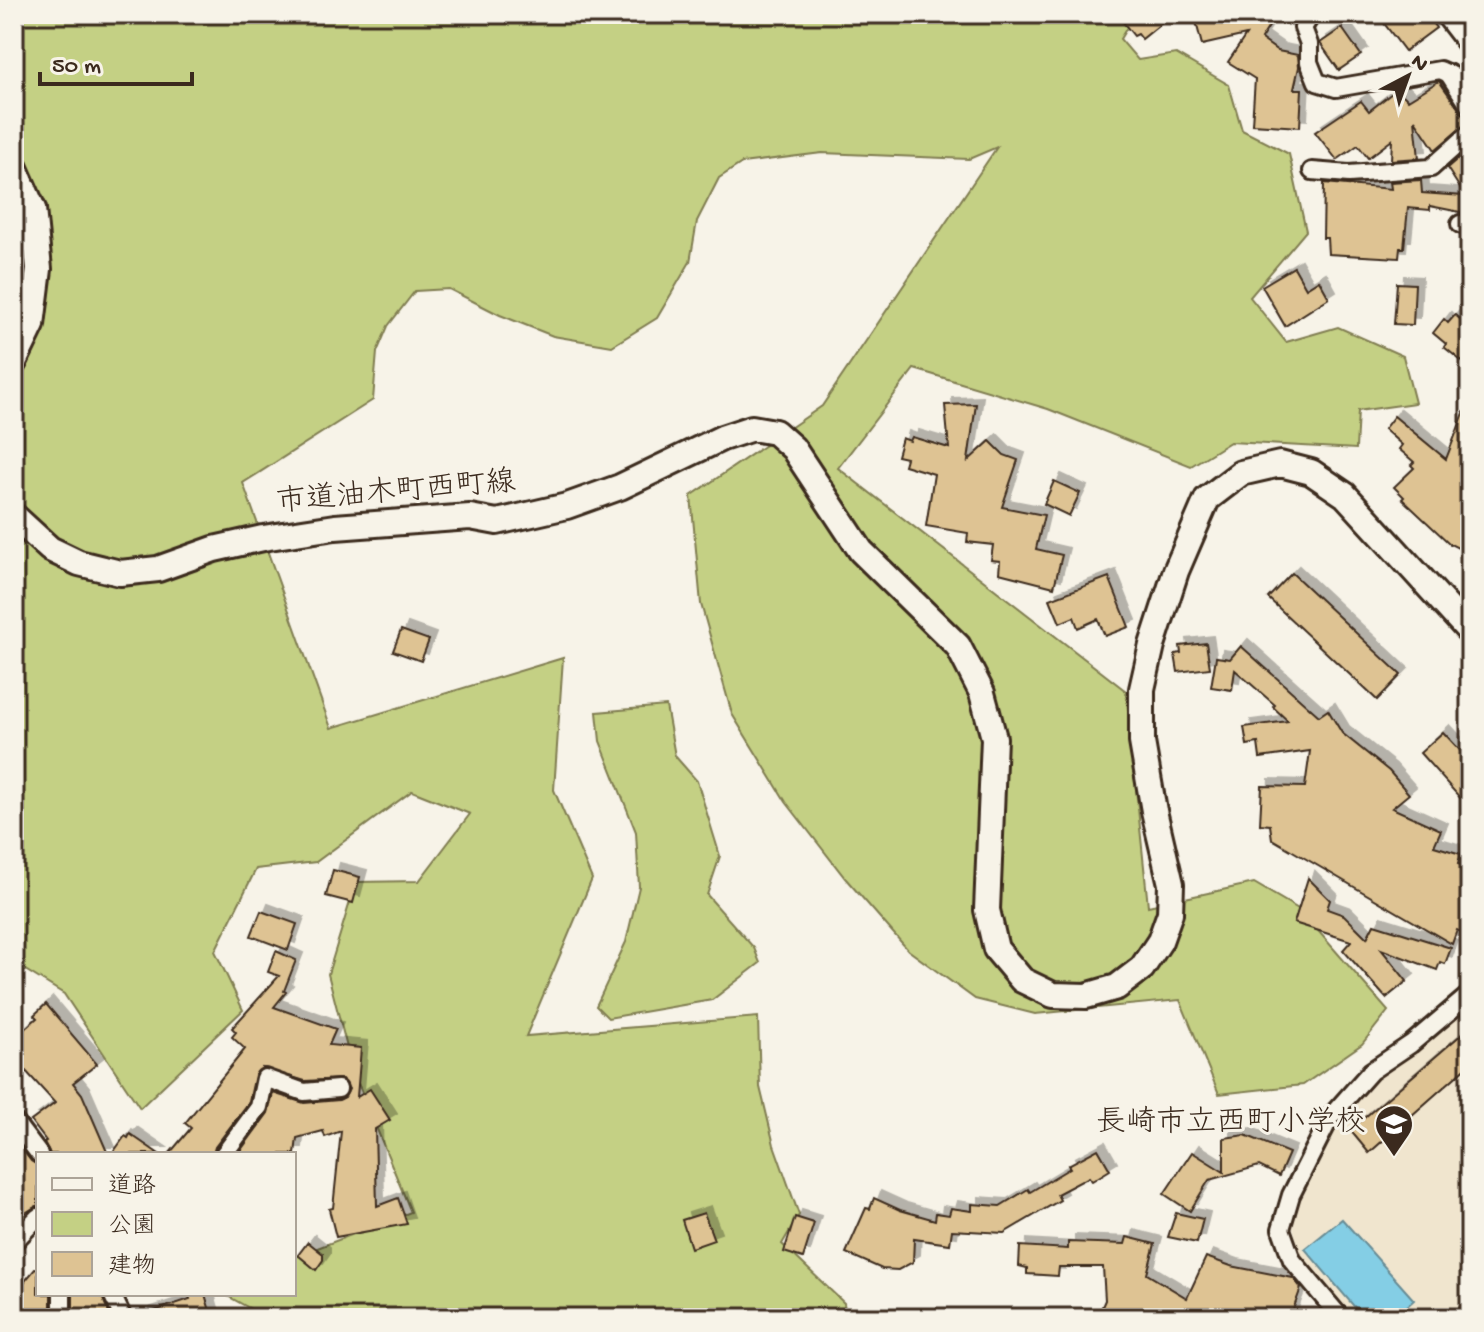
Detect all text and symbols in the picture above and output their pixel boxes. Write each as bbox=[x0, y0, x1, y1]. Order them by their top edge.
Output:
scale bar bbox=[40, 36, 192, 86]
north arrow bbox=[1368, 36, 1448, 116]
text: N bbox=[1405, 49, 1432, 78]
text: 50 m bbox=[52, 53, 101, 82]
street label: 市道油木町西町線 bbox=[275, 464, 517, 522]
school or university icon: 長崎市立西町小学校 bbox=[1373, 1103, 1415, 1158]
place label: 長崎市立西町小学校 bbox=[1096, 1105, 1366, 1142]
legend bbox=[36, 1152, 296, 1296]
text: 道路 bbox=[108, 1172, 156, 1202]
text: 公園 bbox=[108, 1213, 156, 1242]
text: 建物 bbox=[108, 1252, 156, 1282]

